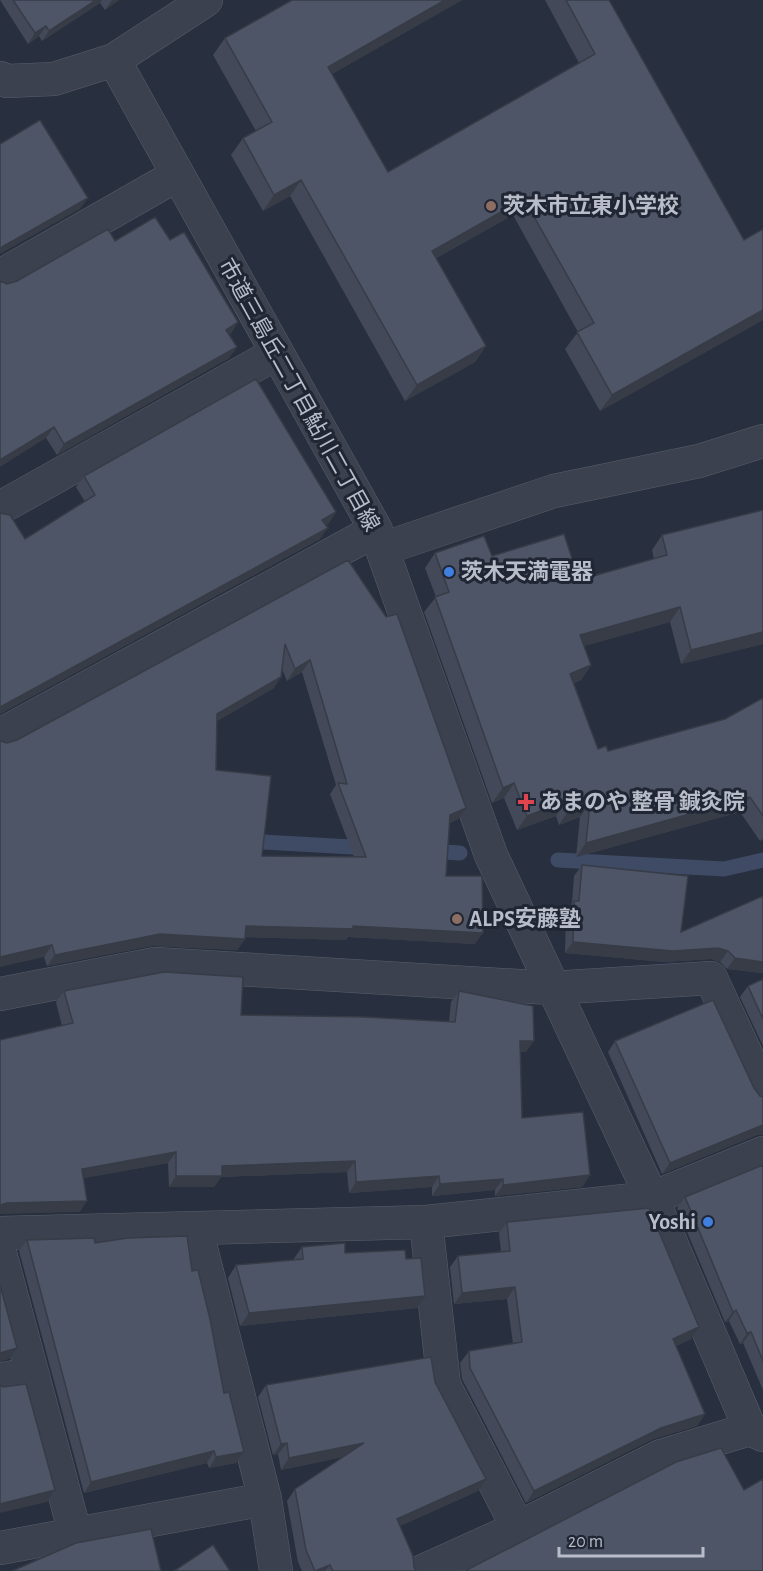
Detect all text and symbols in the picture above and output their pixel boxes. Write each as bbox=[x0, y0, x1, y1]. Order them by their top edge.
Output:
place label: 茨木市立東小学校 bbox=[503, 194, 679, 217]
marker: 茨木市立東小学校 bbox=[484, 199, 498, 213]
street label: 市道三島丘二丁目鮎川二丁目線 bbox=[215, 254, 384, 535]
place label: 茨木天満電器 bbox=[461, 560, 593, 583]
marker: 茨木天満電器 bbox=[442, 565, 456, 579]
place label: あまのや 整骨 鍼灸院 bbox=[540, 790, 745, 813]
marker: あまのや 整骨 鍼灸院 bbox=[517, 793, 535, 811]
place label: ALPS安藤塾 bbox=[469, 907, 581, 930]
marker: ALPS安藤塾 bbox=[450, 912, 464, 926]
place label: Yoshi bbox=[648, 1211, 696, 1233]
marker: Yoshi bbox=[701, 1215, 715, 1229]
scale bar bbox=[559, 1520, 703, 1558]
text: 20 m bbox=[568, 1533, 603, 1551]

